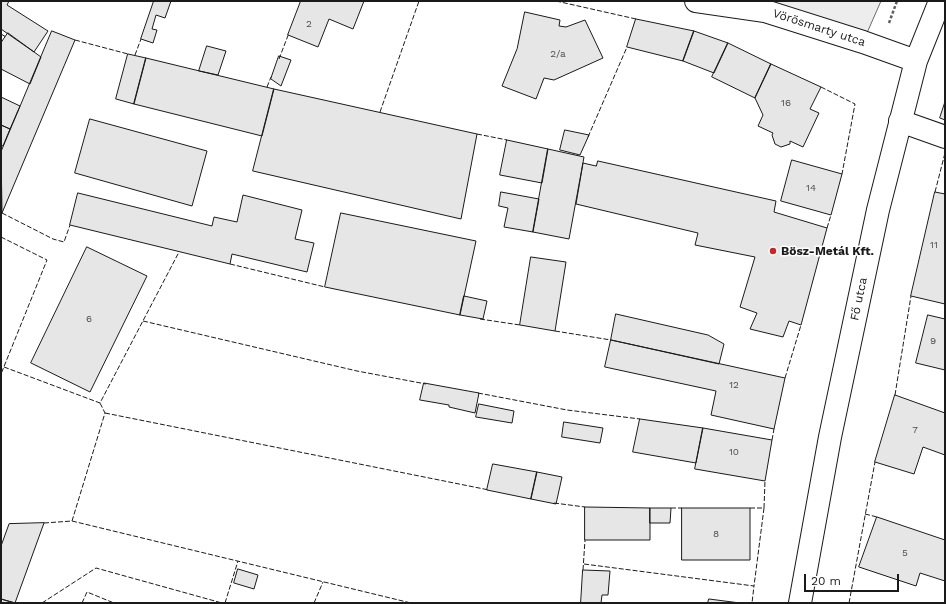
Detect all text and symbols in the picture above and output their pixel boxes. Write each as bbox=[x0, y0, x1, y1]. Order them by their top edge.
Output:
street label: Vörösmarty utca bbox=[771, 6, 867, 50]
house number: 2 bbox=[306, 18, 312, 30]
house number: 2/a bbox=[550, 48, 566, 60]
house number: 16 bbox=[781, 97, 791, 109]
house number: 14 bbox=[806, 182, 816, 194]
house number: 11 bbox=[930, 239, 938, 251]
place label: Bösz-Metál Kft. bbox=[781, 244, 874, 258]
marker: Bösz-Metál Kft. bbox=[768, 246, 778, 256]
street label: Fő utca bbox=[847, 276, 871, 322]
house number: 6 bbox=[86, 313, 92, 325]
house number: 9 bbox=[930, 335, 936, 347]
house number: 12 bbox=[729, 379, 739, 391]
house number: 7 bbox=[912, 424, 918, 436]
house number: 10 bbox=[729, 446, 739, 458]
house number: 8 bbox=[713, 528, 719, 540]
house number: 5 bbox=[902, 547, 908, 559]
scale bar bbox=[806, 566, 901, 592]
text: 20 m bbox=[811, 574, 841, 588]

